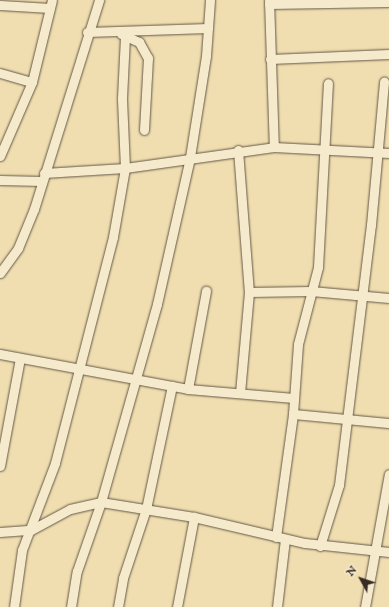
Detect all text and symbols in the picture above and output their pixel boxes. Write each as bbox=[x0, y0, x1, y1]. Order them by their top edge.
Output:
north arrow bbox=[341, 559, 381, 599]
text: N bbox=[343, 563, 360, 579]

